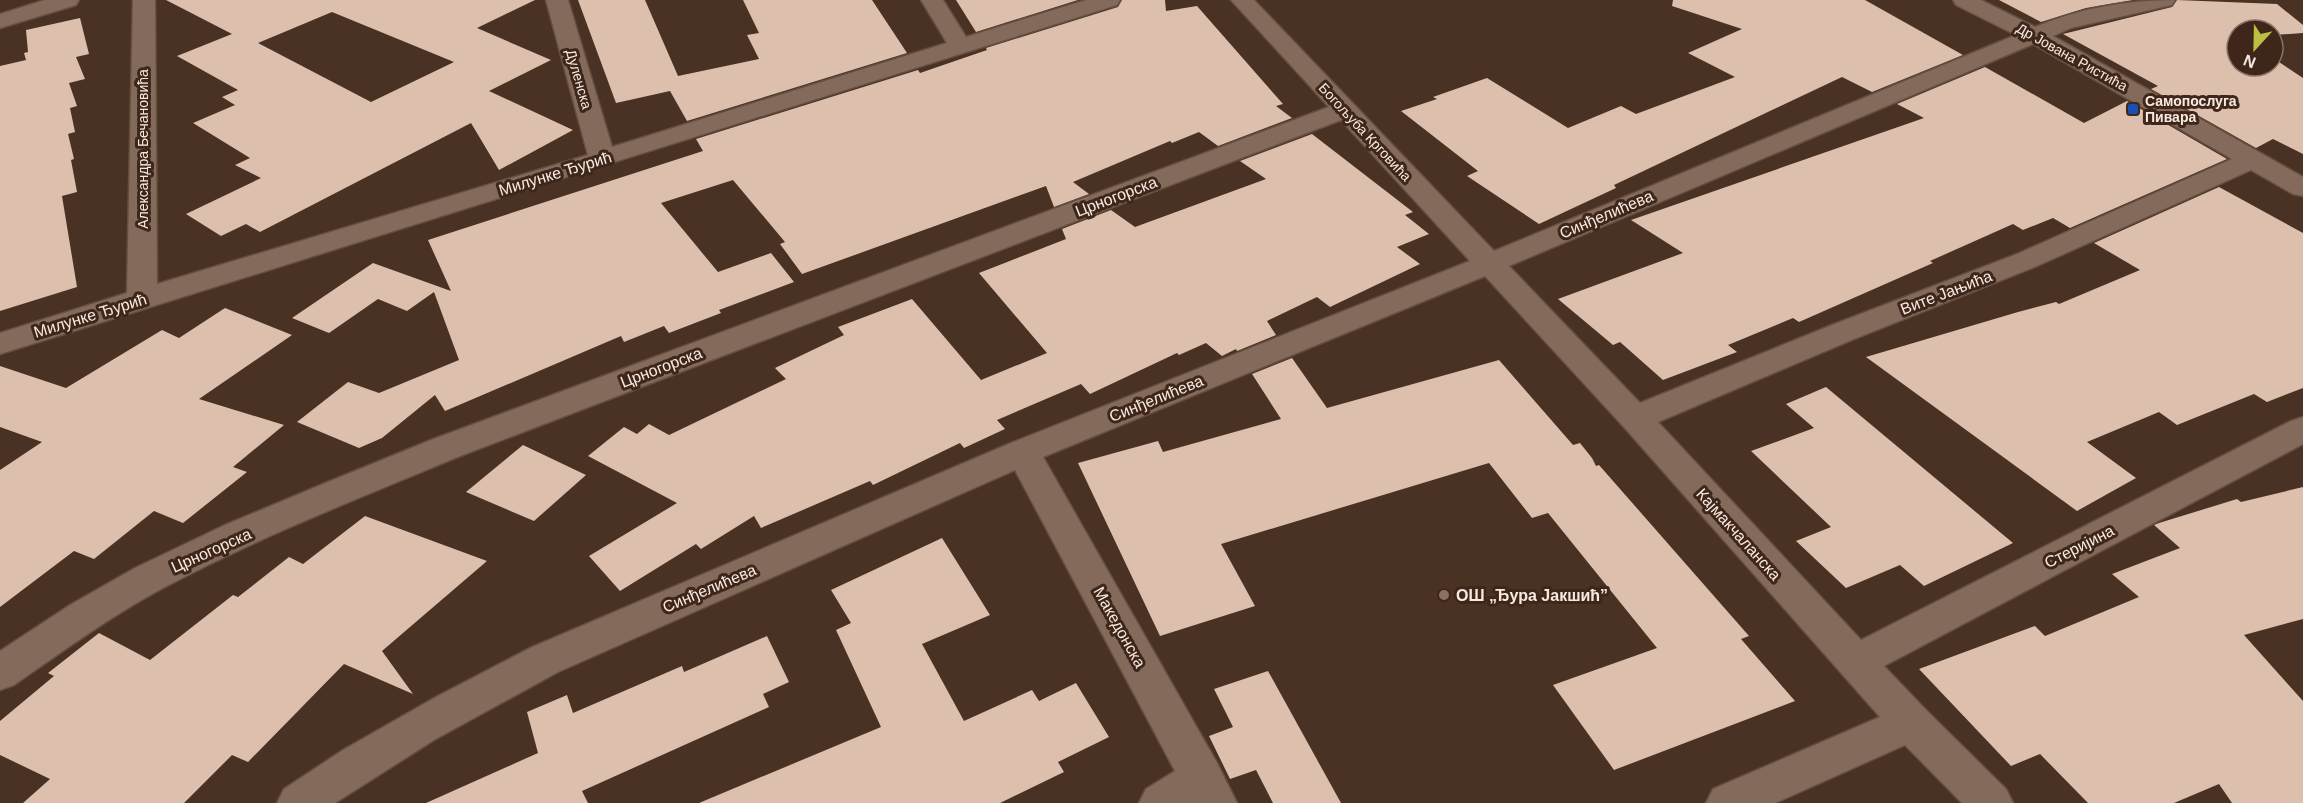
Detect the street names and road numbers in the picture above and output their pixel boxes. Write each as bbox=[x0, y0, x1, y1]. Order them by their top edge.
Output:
street label: Др Јована Ристића bbox=[2014, 20, 2130, 94]
street label: Дуленска bbox=[563, 47, 595, 111]
street label: Александра Бечановића bbox=[135, 69, 151, 229]
street label: Богољуба Крговића bbox=[1315, 80, 1415, 184]
street label: Милунке Ђурић bbox=[497, 148, 614, 199]
street label: Црногорска bbox=[1073, 173, 1159, 220]
street label: Синђелићева bbox=[1557, 187, 1656, 242]
street label: Вите Јањића bbox=[1898, 267, 1994, 318]
street label: Милунке Ђурић bbox=[32, 290, 149, 341]
street label: Црногорска bbox=[618, 344, 704, 391]
street label: Синђелићева bbox=[1107, 372, 1206, 425]
street label: Кајмакчаланска bbox=[1693, 485, 1784, 584]
street label: Стеријина bbox=[2042, 522, 2117, 571]
street label: Црногорска bbox=[168, 525, 254, 576]
street label: Синђелићева bbox=[660, 561, 759, 616]
street label: Македонска bbox=[1090, 584, 1149, 671]

